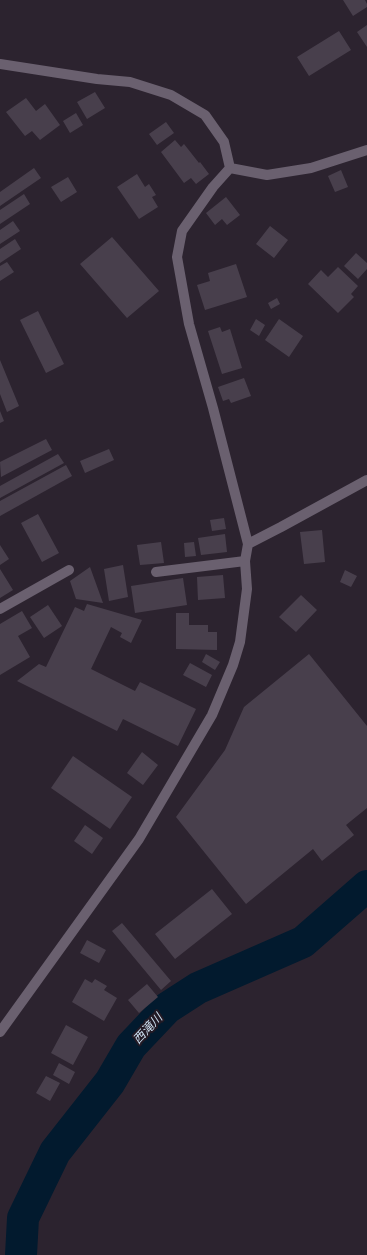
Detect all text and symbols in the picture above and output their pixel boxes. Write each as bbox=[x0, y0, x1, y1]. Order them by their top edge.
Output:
water label: 西滝川 bbox=[130, 1011, 166, 1047]

